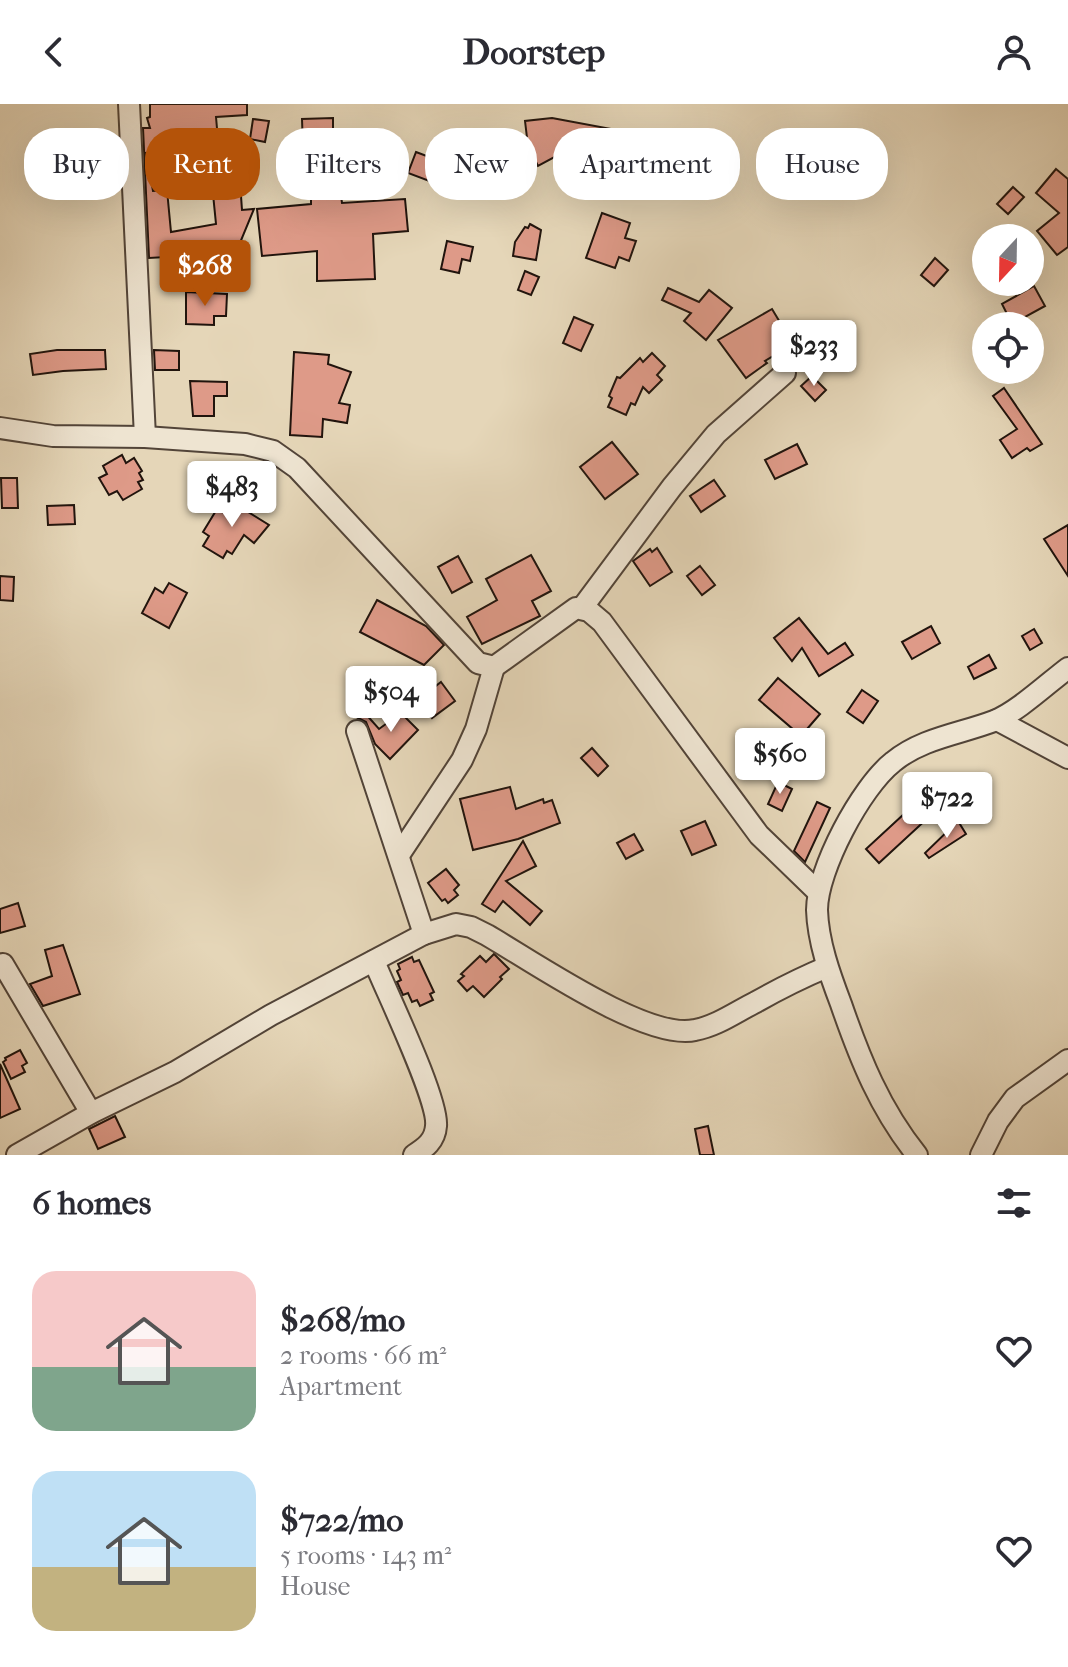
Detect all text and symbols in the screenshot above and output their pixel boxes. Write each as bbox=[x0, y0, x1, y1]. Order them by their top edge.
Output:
icon: back bbox=[32, 30, 76, 74]
icon: person bbox=[992, 30, 1036, 74]
text: Doorstep bbox=[463, 31, 605, 73]
chip: Buy bbox=[24, 128, 129, 200]
chip: Rent bbox=[145, 128, 260, 200]
chip: Filters bbox=[276, 128, 409, 200]
chip: New bbox=[425, 128, 537, 200]
chip: Apartment bbox=[553, 128, 740, 200]
chip: House bbox=[756, 128, 888, 200]
north arrow bbox=[972, 224, 1044, 296]
map controls bbox=[972, 224, 1044, 384]
pin: $268 bbox=[158, 240, 252, 308]
text: $268 bbox=[178, 250, 232, 281]
button: locate bbox=[972, 312, 1044, 384]
pin: $233 bbox=[767, 320, 861, 388]
text: $233 bbox=[789, 330, 839, 361]
pin: $483 bbox=[185, 461, 279, 529]
text: $483 bbox=[205, 471, 259, 502]
pin: $504 bbox=[344, 666, 438, 734]
text: $504 bbox=[364, 676, 418, 707]
pin: $560 bbox=[733, 728, 827, 796]
text: $560 bbox=[753, 738, 807, 769]
pin: $722 bbox=[900, 772, 994, 840]
text: $722 bbox=[920, 782, 974, 813]
icon: filters bbox=[992, 1181, 1036, 1225]
text: 6 homes bbox=[32, 1183, 151, 1223]
text: $268/mo bbox=[280, 1300, 405, 1340]
icon: home bbox=[96, 1303, 192, 1399]
icon: heart bbox=[992, 1329, 1036, 1373]
text: 2 rooms · 66 m² bbox=[280, 1340, 446, 1371]
text: Apartment bbox=[280, 1371, 402, 1402]
text: $722/mo bbox=[280, 1500, 404, 1540]
icon: home bbox=[96, 1503, 192, 1599]
icon: heart bbox=[992, 1529, 1036, 1573]
text: 5 rooms · 143 m² bbox=[280, 1540, 451, 1571]
text: House bbox=[280, 1571, 350, 1602]

